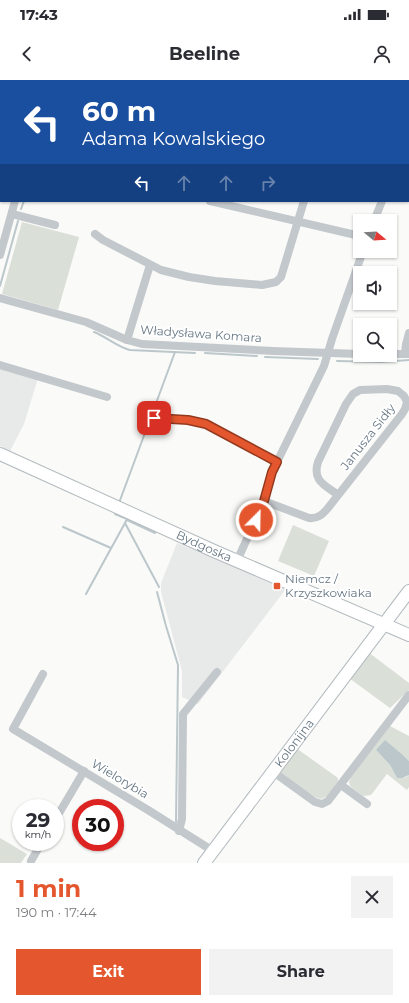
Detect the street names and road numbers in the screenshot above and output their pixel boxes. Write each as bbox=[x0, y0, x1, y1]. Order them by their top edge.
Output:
street label: Władysława Komara bbox=[140, 322, 262, 345]
street label: Janusza Sidły bbox=[336, 400, 398, 474]
street label: Bydgoska bbox=[174, 527, 234, 565]
street label: Kolonijna bbox=[271, 716, 317, 770]
street label: Wielorybia bbox=[89, 756, 152, 801]

